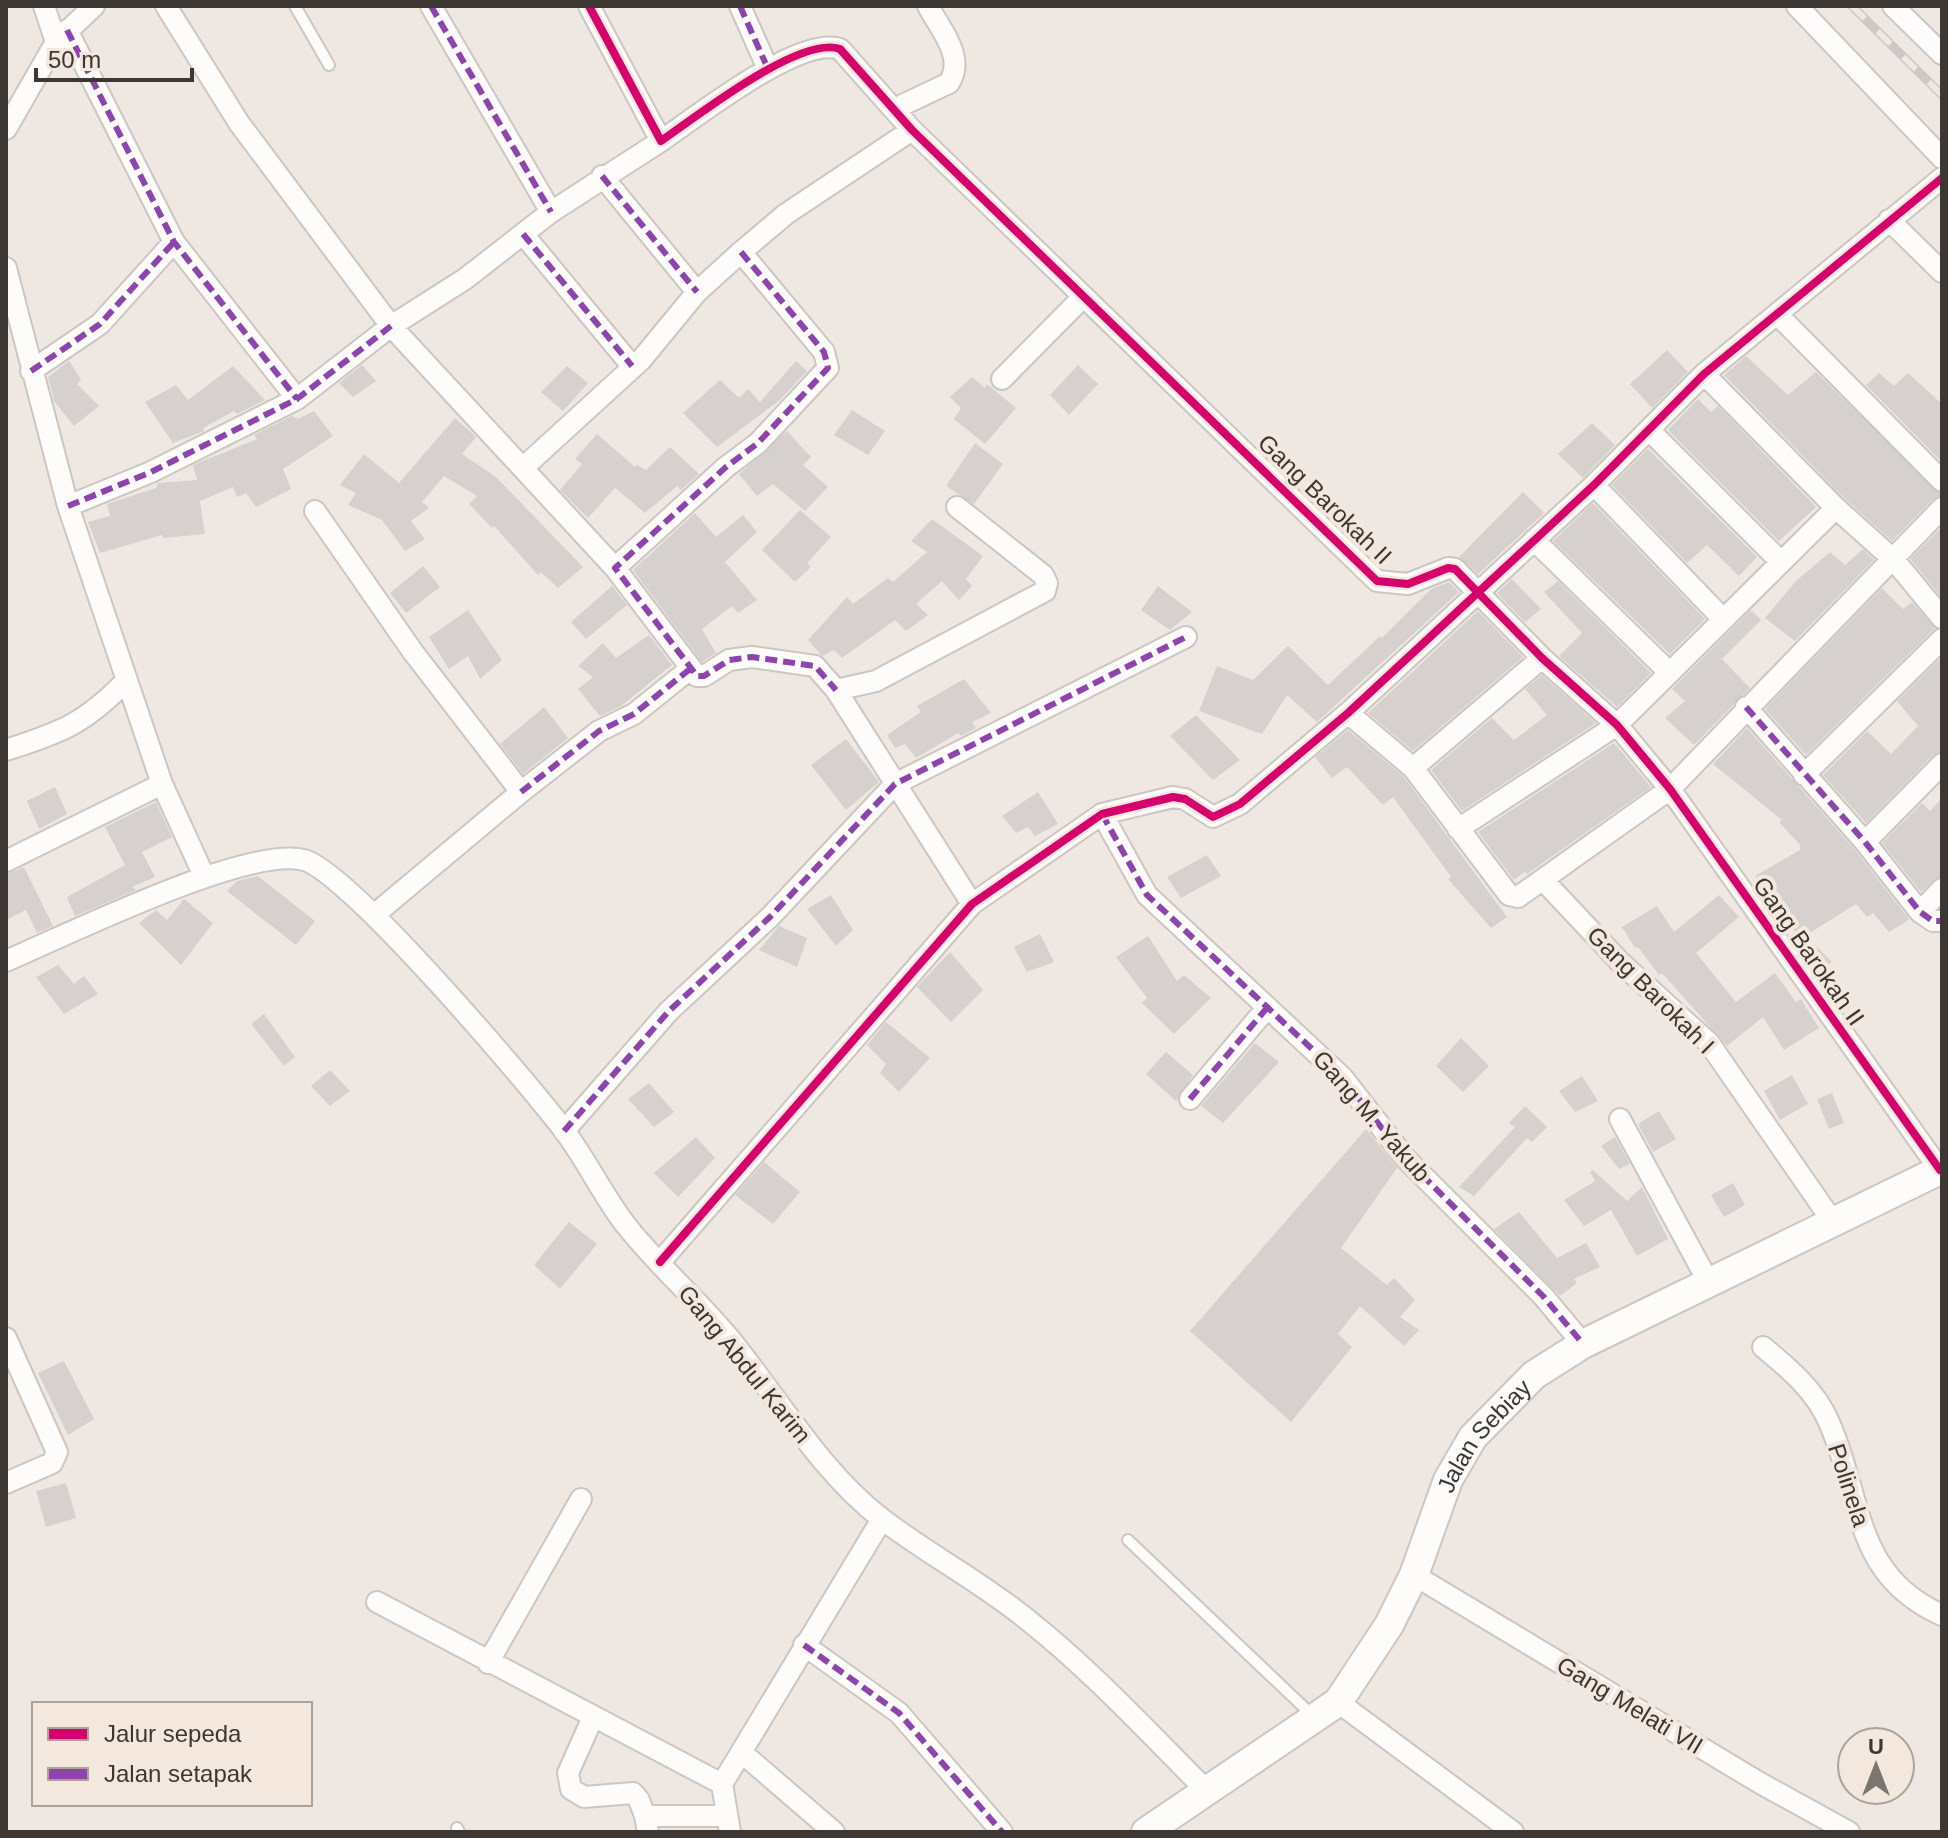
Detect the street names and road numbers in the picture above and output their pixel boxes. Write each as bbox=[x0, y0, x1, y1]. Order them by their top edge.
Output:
street label: Gang Barokah II bbox=[1253, 429, 1397, 569]
street label: Gang Barokah II bbox=[1748, 872, 1870, 1030]
street label: Gang Barokah I bbox=[1582, 921, 1720, 1059]
street label: Gang M. Yakub bbox=[1308, 1045, 1436, 1187]
street label: Gang Abdul Karim bbox=[673, 1280, 817, 1448]
street label: Jalan Sebiay bbox=[1431, 1373, 1536, 1496]
street label: Polinela bbox=[1823, 1440, 1875, 1530]
street label: Gang Melati VII bbox=[1552, 1651, 1708, 1759]

